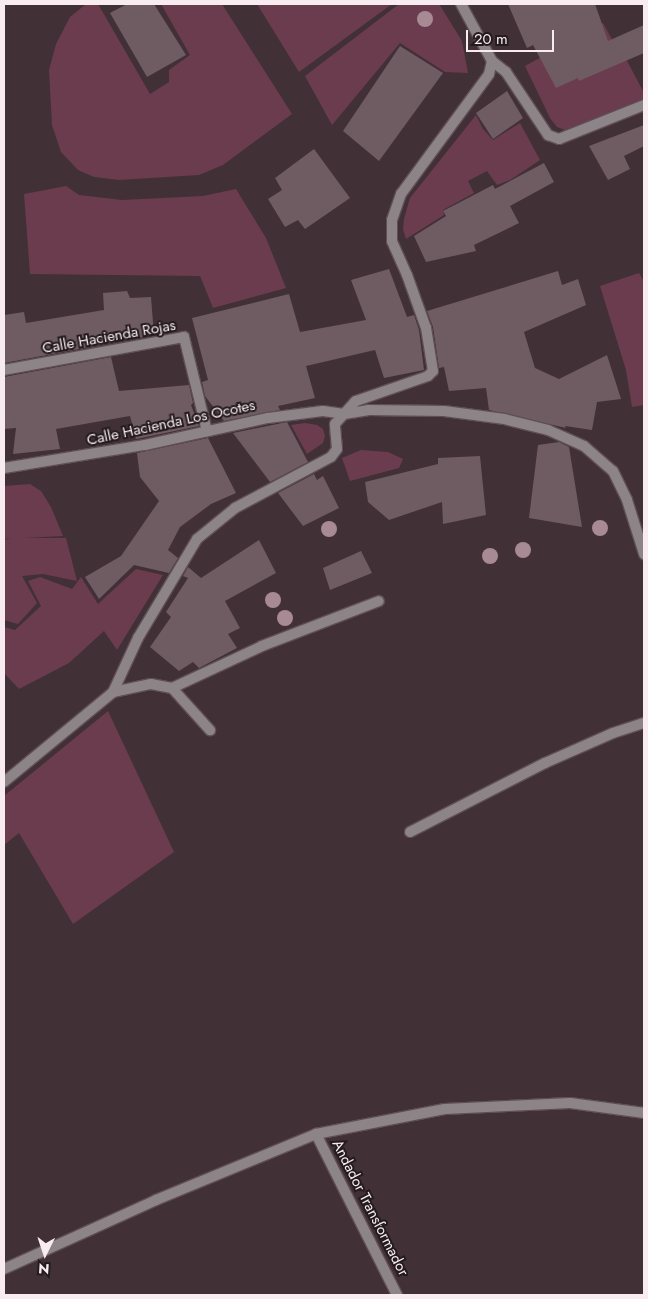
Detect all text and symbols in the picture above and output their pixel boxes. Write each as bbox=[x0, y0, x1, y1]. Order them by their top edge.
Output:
scale bar bbox=[468, 20, 556, 52]
text: 20 m bbox=[474, 28, 508, 50]
street label: Calle Hacienda Rojas bbox=[41, 316, 177, 358]
street label: Calle Hacienda Los Ocotes bbox=[85, 396, 257, 450]
street label: Andador Transformador bbox=[328, 1137, 412, 1279]
north arrow bbox=[20, 1229, 70, 1279]
text: N bbox=[38, 1259, 50, 1279]

